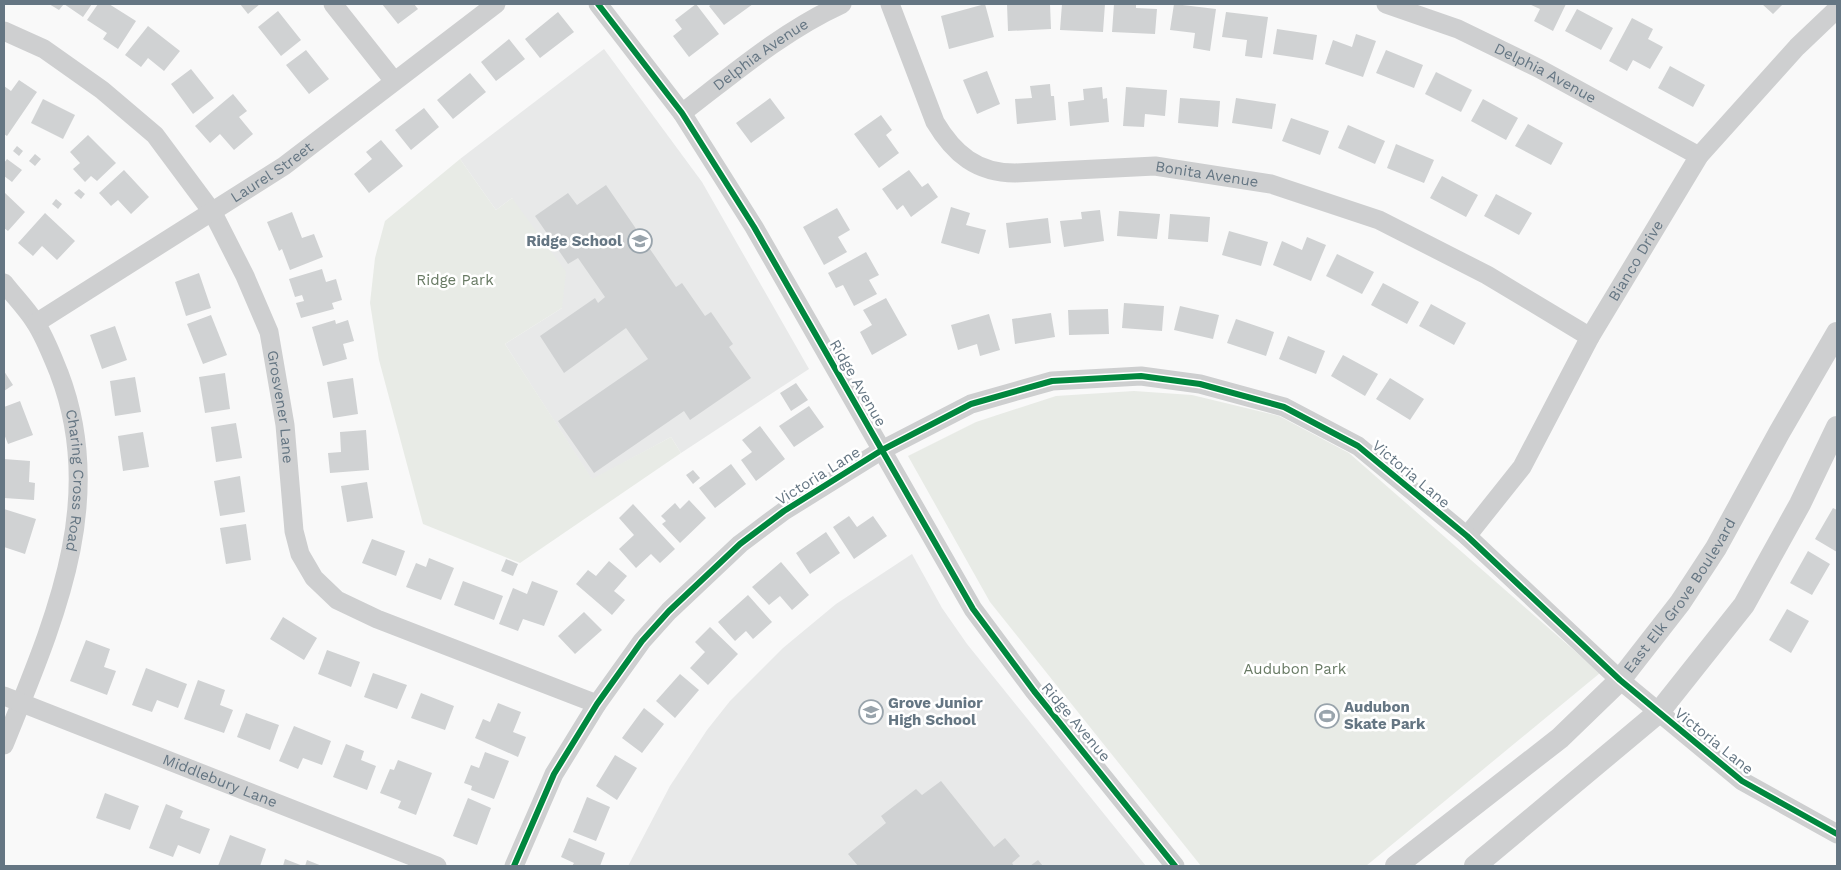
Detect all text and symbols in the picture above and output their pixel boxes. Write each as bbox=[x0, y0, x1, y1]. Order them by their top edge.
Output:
street label: Delphia Avenue bbox=[709, 15, 811, 95]
street label: Delphia Avenue bbox=[1491, 39, 1599, 107]
street label: Laurel Street bbox=[227, 138, 317, 206]
street label: Bonita Avenue bbox=[1154, 157, 1260, 191]
street label: Bianco Drive bbox=[1605, 217, 1667, 305]
school or university icon: Ridge School bbox=[627, 228, 653, 254]
place label: Ridge School bbox=[526, 232, 622, 250]
park label: Ridge Park bbox=[416, 271, 494, 289]
street label: Ridge Avenue bbox=[826, 336, 890, 430]
street label: Grosvener Lane bbox=[263, 349, 297, 464]
street label: Charing Cross Road bbox=[62, 407, 87, 553]
street label: Victoria Lane bbox=[1368, 436, 1454, 512]
street label: Victoria Lane bbox=[772, 443, 864, 509]
street label: East Elk Grove Boulevard bbox=[1620, 515, 1740, 677]
park label: Audubon Park bbox=[1244, 660, 1347, 678]
street label: Ridge Avenue bbox=[1038, 679, 1114, 765]
place label: Grove Junior High School bbox=[888, 694, 983, 729]
place label: Audubon Skate Park bbox=[1344, 698, 1426, 733]
school or university icon: Grove Junior High School bbox=[858, 699, 884, 725]
sports icon: Audubon Skate Park bbox=[1314, 703, 1340, 729]
street label: Victoria Lane bbox=[1671, 704, 1757, 778]
street label: Middlebury Lane bbox=[160, 750, 280, 811]

